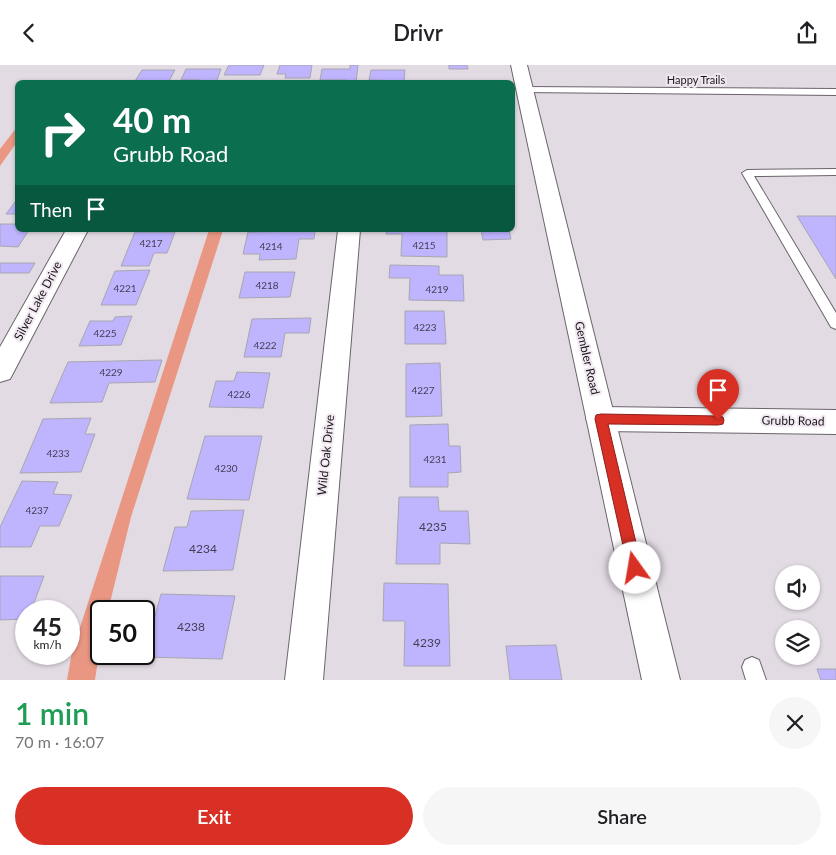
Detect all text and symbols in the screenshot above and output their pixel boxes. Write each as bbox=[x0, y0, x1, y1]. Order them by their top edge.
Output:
icon: back bbox=[15, 19, 43, 47]
text: Drivr bbox=[393, 19, 443, 46]
icon: share bbox=[793, 19, 821, 47]
street label: Happy Trails bbox=[667, 73, 725, 86]
text: 40 m bbox=[113, 98, 191, 140]
icon: right bbox=[30, 100, 95, 165]
text: Grubb Road bbox=[113, 140, 228, 167]
icon: arrive bbox=[82, 195, 110, 223]
text: Then bbox=[30, 198, 72, 221]
house number: 4217 bbox=[139, 237, 163, 249]
house number: 4215 bbox=[412, 239, 436, 251]
house number: 4214 bbox=[259, 240, 283, 252]
street label: Silver Lake Drive bbox=[10, 259, 65, 343]
house number: 4218 bbox=[255, 279, 279, 291]
house number: 4221 bbox=[113, 282, 137, 294]
house number: 4219 bbox=[425, 283, 449, 295]
street label: Gembler Road bbox=[572, 320, 603, 396]
house number: 4223 bbox=[413, 321, 437, 333]
house number: 4225 bbox=[93, 327, 117, 339]
house number: 4222 bbox=[253, 339, 277, 351]
house number: 4229 bbox=[99, 366, 123, 378]
pin bbox=[697, 369, 739, 420]
icon: arrive bbox=[704, 376, 732, 404]
house number: 4227 bbox=[411, 384, 435, 396]
house number: 4226 bbox=[227, 388, 251, 400]
street label: Grubb Road bbox=[761, 412, 825, 429]
street label: Wild Oak Drive bbox=[314, 414, 337, 496]
house number: 4233 bbox=[46, 447, 70, 459]
house number: 4231 bbox=[423, 453, 447, 465]
house number: 4230 bbox=[214, 462, 238, 474]
house number: 4237 bbox=[25, 504, 49, 516]
house number: 4235 bbox=[419, 519, 447, 534]
house number: 4234 bbox=[189, 541, 217, 556]
position arrow bbox=[608, 541, 660, 593]
map controls bbox=[775, 565, 820, 665]
button: sound bbox=[775, 565, 820, 610]
speed limit sign: 50 bbox=[90, 600, 155, 665]
text: 45 bbox=[33, 611, 62, 641]
house number: 4238 bbox=[177, 619, 205, 634]
button: layers bbox=[775, 620, 820, 665]
house number: 4239 bbox=[413, 635, 441, 650]
text: km/h bbox=[33, 637, 62, 652]
text: 1 min bbox=[15, 695, 89, 731]
button: close bbox=[769, 697, 821, 749]
text: 70 m · 16:07 bbox=[15, 732, 104, 751]
button: Exit bbox=[15, 787, 413, 845]
button: Share bbox=[423, 787, 821, 845]

